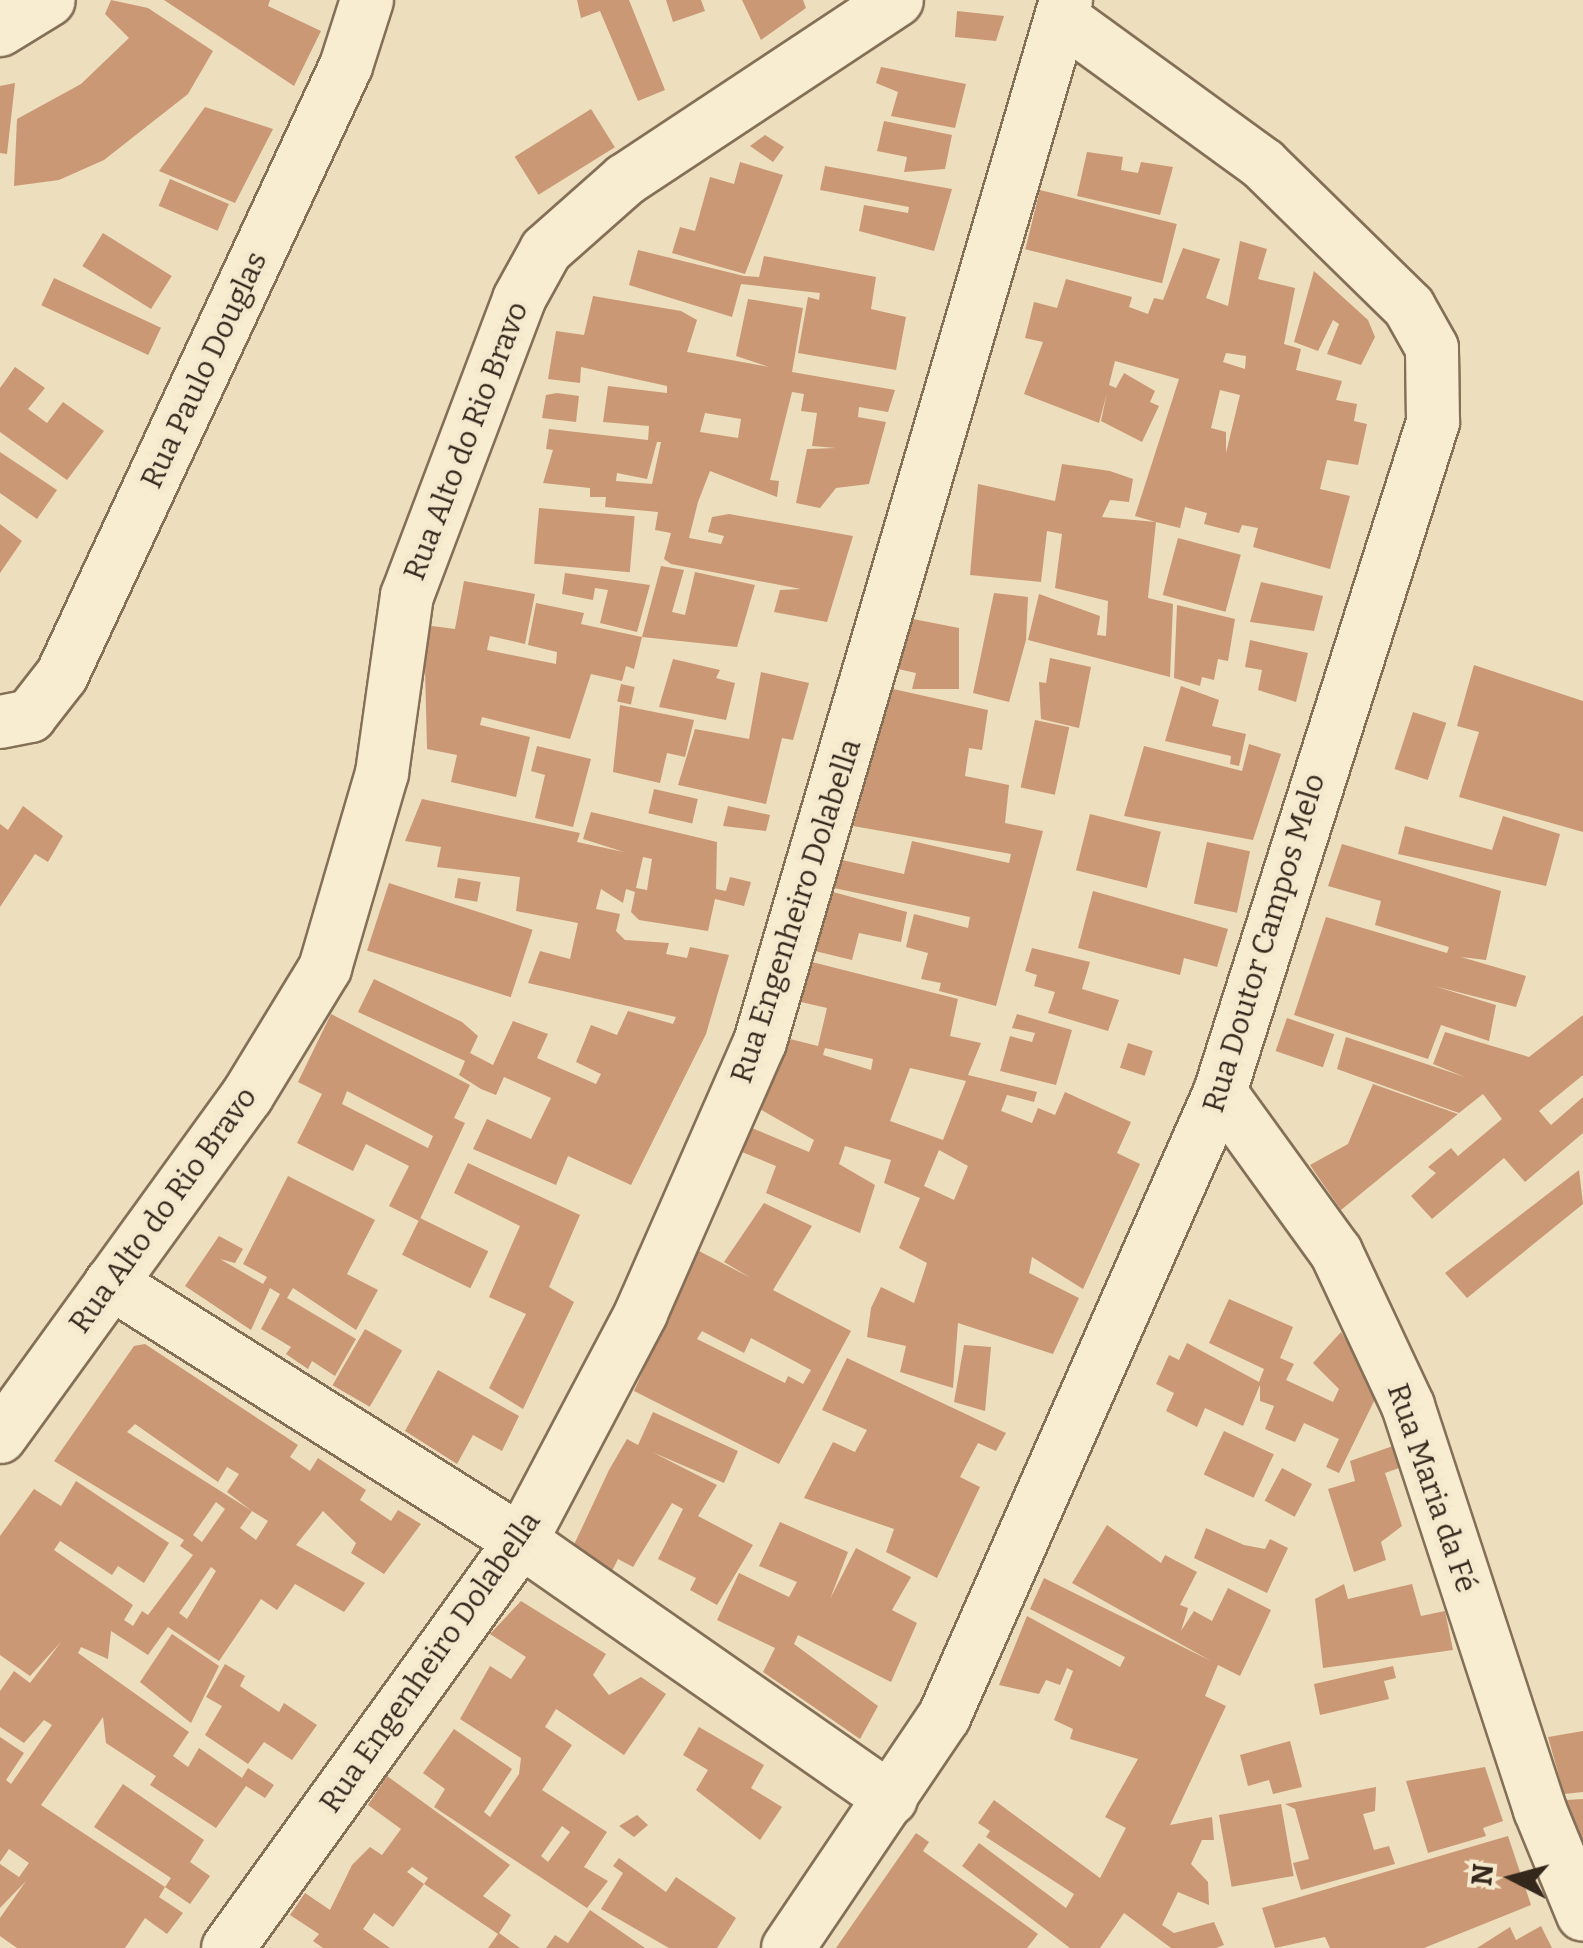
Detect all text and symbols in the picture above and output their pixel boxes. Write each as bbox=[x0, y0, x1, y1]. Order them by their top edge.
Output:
street label: Rua Paulo Douglas bbox=[133, 246, 275, 494]
street label: Rua Alto do Rio Bravo bbox=[396, 297, 536, 585]
street label: Rua Engenheiro Dolabella bbox=[723, 734, 869, 1088]
street label: Rua Doutor Campos Melo bbox=[1195, 769, 1333, 1117]
street label: Rua Alto do Rio Bravo bbox=[62, 1080, 264, 1340]
street label: Rua Maria da Fé bbox=[1379, 1379, 1485, 1597]
street label: Rua Engenheiro Dolabella bbox=[312, 1504, 548, 1820]
north arrow bbox=[1463, 1828, 1563, 1928]
text: N bbox=[1465, 1862, 1500, 1887]

